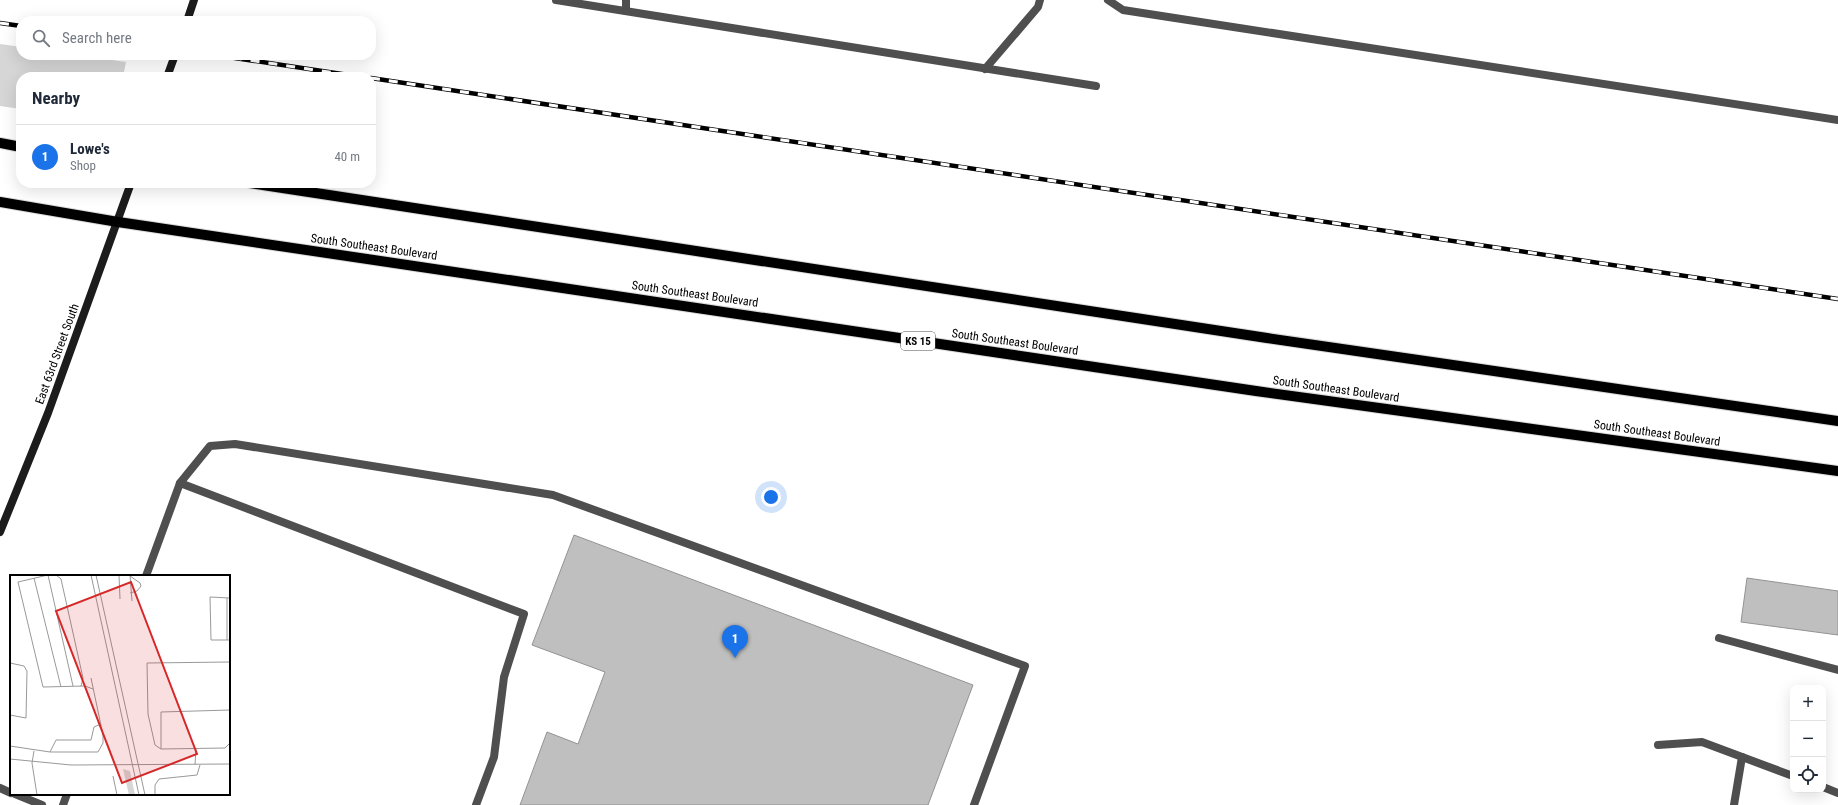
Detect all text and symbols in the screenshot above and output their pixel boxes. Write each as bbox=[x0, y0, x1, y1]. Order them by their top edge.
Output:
search box bbox=[16, 16, 376, 60]
icon: search bbox=[30, 27, 52, 49]
text: Search here bbox=[62, 29, 132, 47]
text: Nearby bbox=[32, 88, 80, 108]
text: Lowe's bbox=[70, 140, 110, 158]
text: 1 bbox=[42, 149, 48, 164]
text: 40 m bbox=[334, 149, 360, 164]
text: Shop bbox=[70, 158, 96, 173]
street label: South Southeast Boulevard bbox=[310, 231, 438, 263]
street label: South Southeast Boulevard bbox=[631, 278, 759, 310]
street label: East 63rd Street South bbox=[32, 302, 82, 406]
street label: South Southeast Boulevard bbox=[951, 326, 1079, 358]
road number: KS 15 bbox=[901, 332, 935, 350]
street label: South Southeast Boulevard bbox=[1272, 373, 1400, 405]
street label: South Southeast Boulevard bbox=[1593, 417, 1721, 449]
your location bbox=[761, 487, 781, 507]
inset map bbox=[10, 575, 230, 795]
pin: 1 bbox=[722, 625, 748, 658]
map controls bbox=[1790, 685, 1826, 793]
button: + bbox=[1790, 685, 1826, 721]
button: − bbox=[1790, 721, 1826, 757]
button: locate bbox=[1790, 757, 1826, 793]

